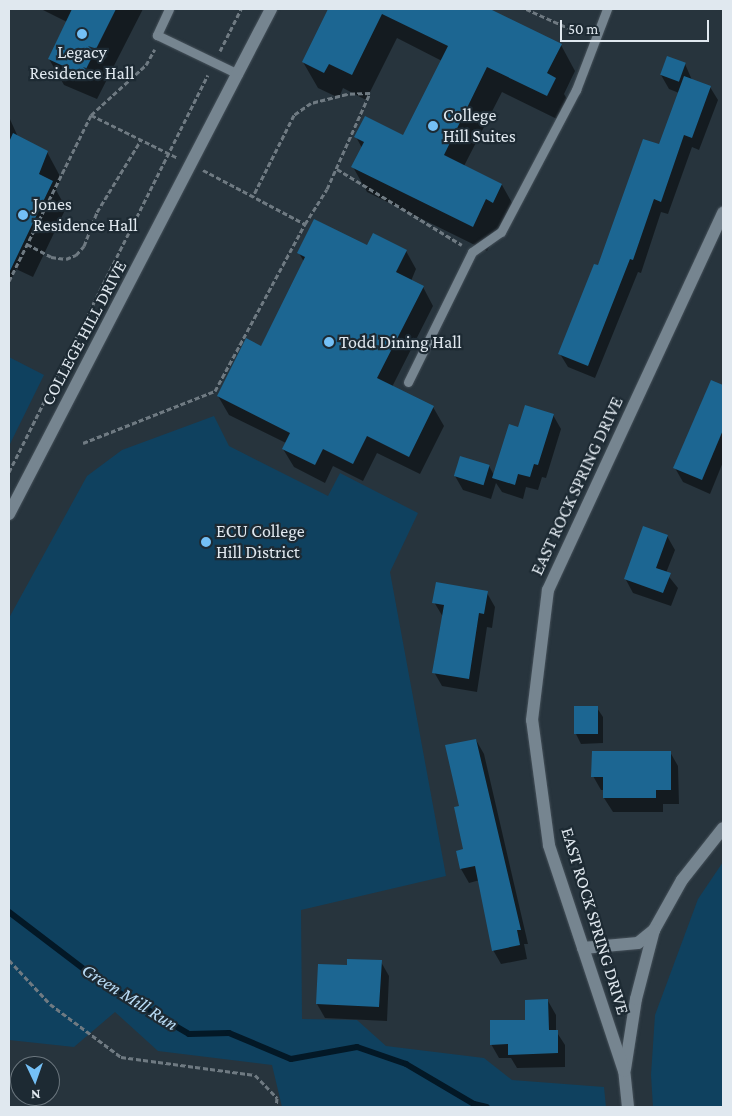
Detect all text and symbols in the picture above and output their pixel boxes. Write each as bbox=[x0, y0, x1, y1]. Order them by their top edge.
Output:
scale bar bbox=[562, 10, 711, 42]
text: 50 m bbox=[568, 21, 598, 37]
marker: Legacy Residence Hall bbox=[76, 28, 88, 40]
place label: Legacy Residence Hall bbox=[30, 42, 134, 84]
place label: College Hill Suites bbox=[443, 105, 516, 148]
marker: College Hill Suites bbox=[427, 120, 439, 132]
place label: Jones Residence Hall bbox=[33, 194, 138, 236]
marker: Jones Residence Hall bbox=[17, 209, 29, 221]
street label: COLLEGE HILL DRIVE bbox=[37, 257, 131, 409]
place label: Todd Dining Hall bbox=[339, 331, 462, 353]
marker: Todd Dining Hall bbox=[323, 336, 335, 348]
street label: EAST ROCK SPRING DRIVE bbox=[526, 393, 628, 579]
place label: ECU College Hill District bbox=[216, 521, 305, 564]
marker: ECU College Hill District bbox=[200, 536, 212, 548]
street label: EAST ROCK SPRING DRIVE bbox=[556, 825, 634, 1017]
water label: Green Mill Run bbox=[78, 958, 182, 1036]
north arrow bbox=[10, 1056, 60, 1106]
text: N bbox=[31, 1087, 41, 1103]

